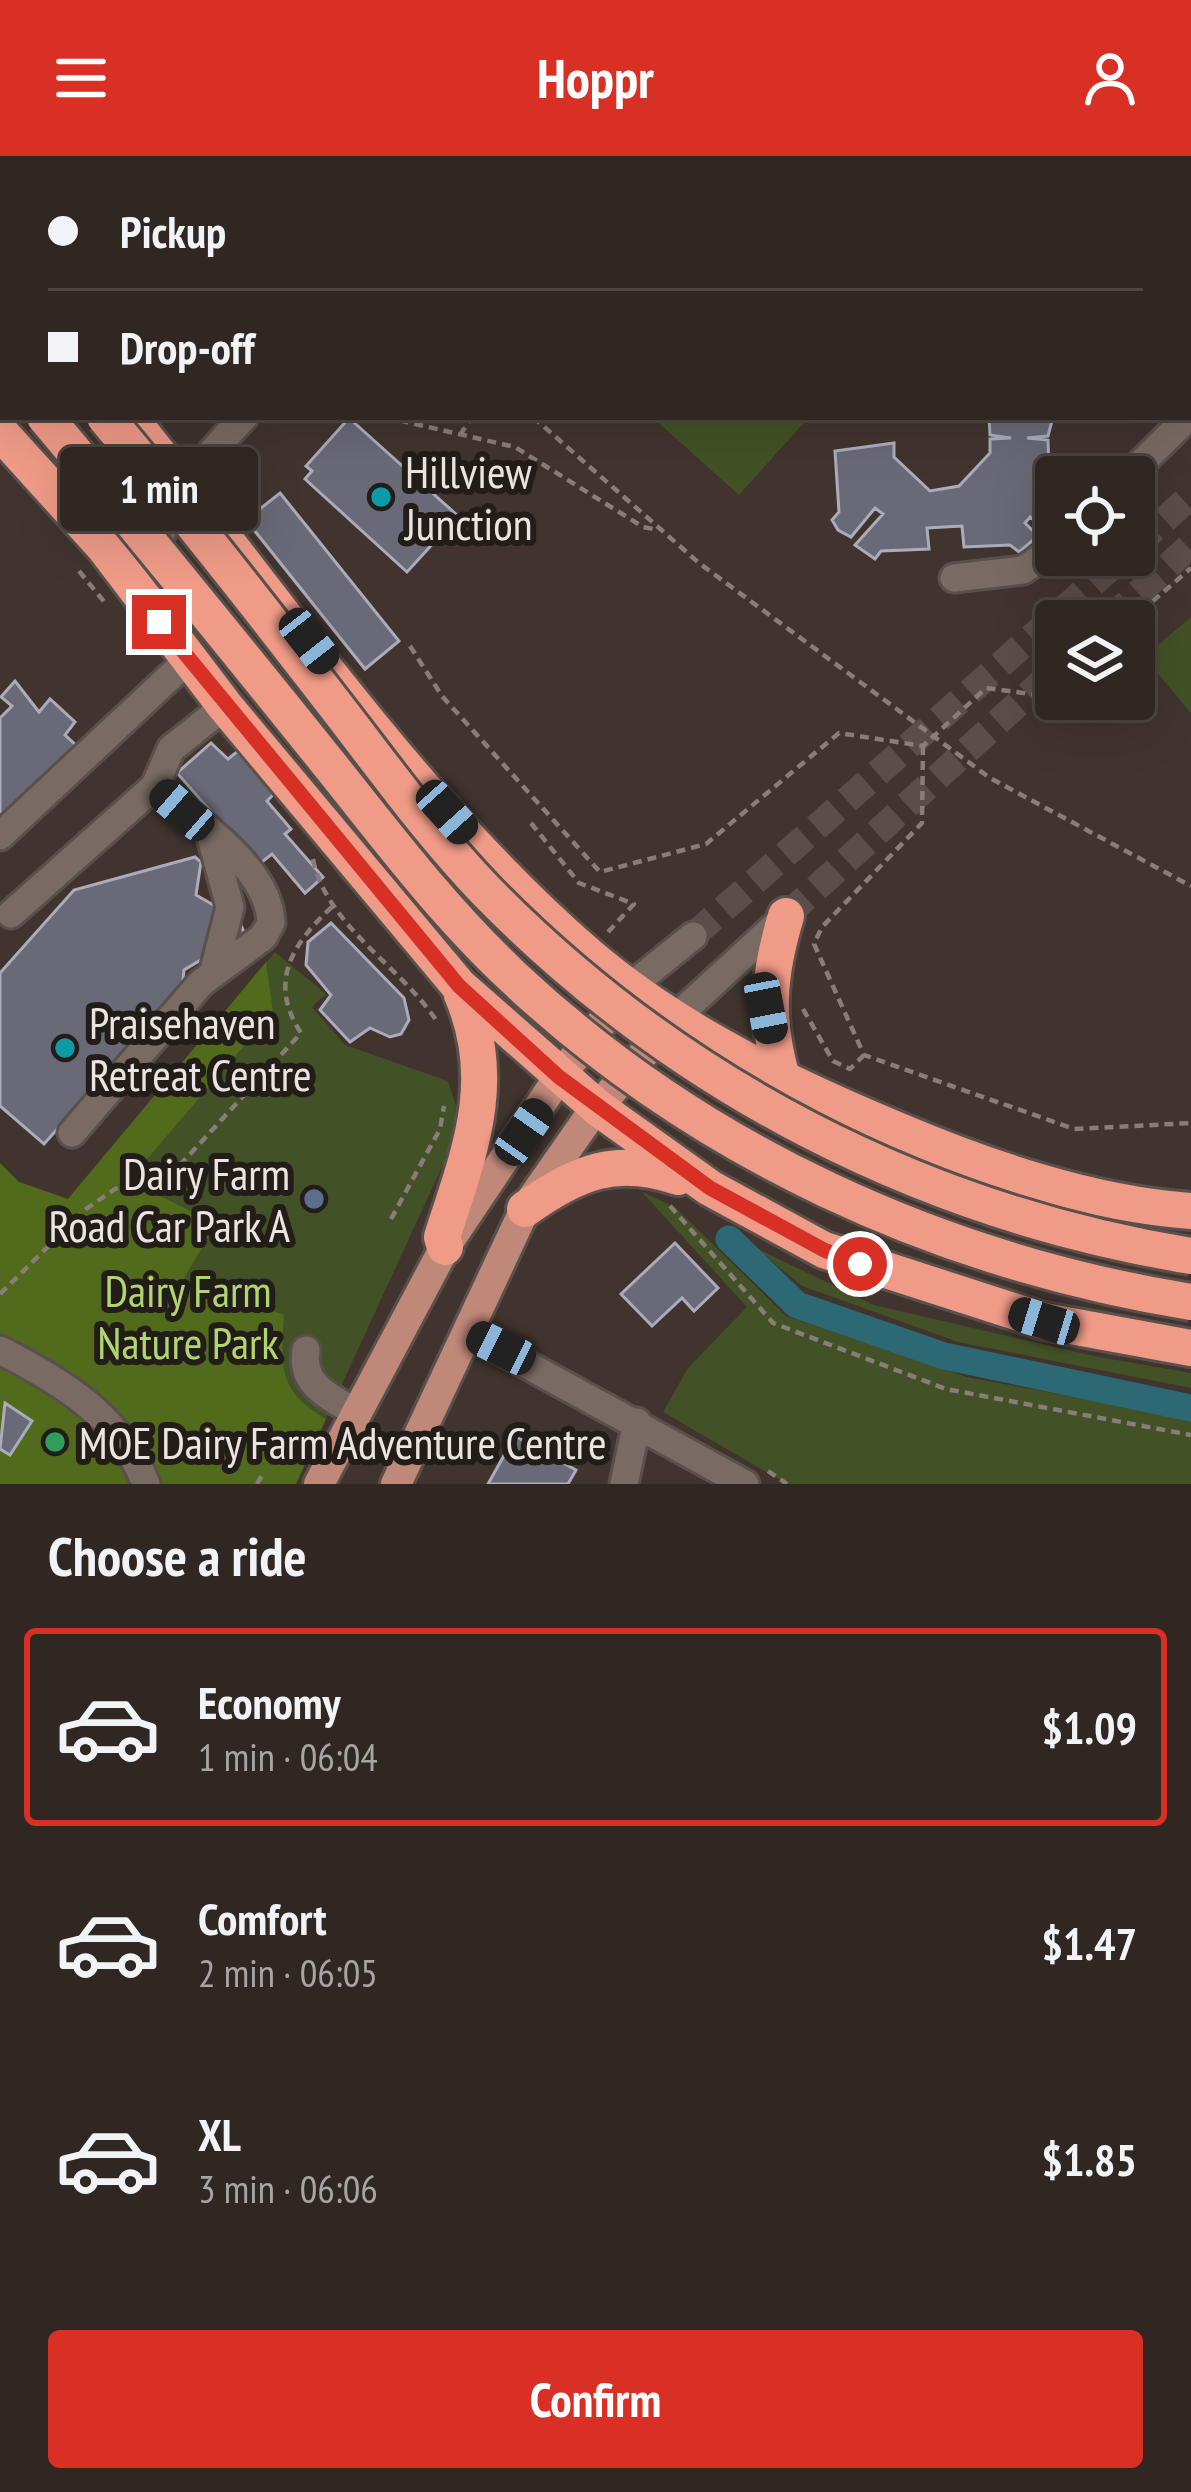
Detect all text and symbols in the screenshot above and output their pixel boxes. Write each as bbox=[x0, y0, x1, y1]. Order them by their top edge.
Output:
text: Hoppr bbox=[537, 43, 654, 113]
icon: menu bbox=[48, 45, 114, 111]
icon: person bbox=[1077, 45, 1143, 111]
text: Pickup bbox=[120, 202, 226, 260]
text: Drop-off bbox=[120, 318, 254, 376]
place label: Hillview Junction bbox=[403, 442, 533, 552]
callout: 1 min bbox=[60, 448, 258, 532]
map controls bbox=[1035, 456, 1155, 720]
button: locate bbox=[1035, 456, 1155, 576]
text: 1 min bbox=[120, 463, 198, 514]
marker: Hillview Junction bbox=[368, 484, 394, 510]
route end bbox=[132, 595, 186, 649]
button: layers bbox=[1035, 600, 1155, 720]
car bbox=[273, 602, 345, 680]
car bbox=[143, 773, 221, 847]
car bbox=[410, 773, 484, 851]
car bbox=[741, 969, 791, 1047]
place label: Praisehaven Retreat Centre bbox=[89, 993, 312, 1103]
marker: Praisehaven Retreat Centre bbox=[52, 1035, 78, 1061]
car bbox=[489, 1092, 559, 1172]
place label: Dairy Farm Road Car Park A bbox=[48, 1144, 291, 1254]
marker: Dairy Farm Road Car Park A bbox=[301, 1186, 327, 1212]
route start bbox=[833, 1237, 887, 1291]
park label: Dairy Farm Nature Park bbox=[97, 1261, 279, 1371]
car bbox=[1004, 1293, 1084, 1349]
car bbox=[461, 1316, 541, 1380]
place label: MOE Dairy Farm Adventure Centre bbox=[79, 1413, 607, 1471]
marker: MOE Dairy Farm Adventure Centre bbox=[42, 1429, 68, 1455]
text: Choose a ride bbox=[48, 1521, 307, 1591]
icon: car bbox=[54, 1673, 162, 1781]
text: Economy bbox=[198, 1673, 341, 1731]
text: $1.09 bbox=[1041, 1698, 1137, 1756]
text: 1 min · 06:04 bbox=[198, 1731, 378, 1782]
icon: car bbox=[54, 1889, 162, 1997]
text: Comfort bbox=[198, 1889, 327, 1947]
text: $1.47 bbox=[1041, 1914, 1137, 1972]
text: 2 min · 06:05 bbox=[198, 1947, 378, 1998]
icon: car bbox=[54, 2105, 162, 2213]
text: XL bbox=[198, 2105, 241, 2163]
text: $1.85 bbox=[1041, 2130, 1137, 2188]
text: 3 min · 06:06 bbox=[198, 2163, 378, 2214]
button: Confirm bbox=[48, 2330, 1143, 2468]

